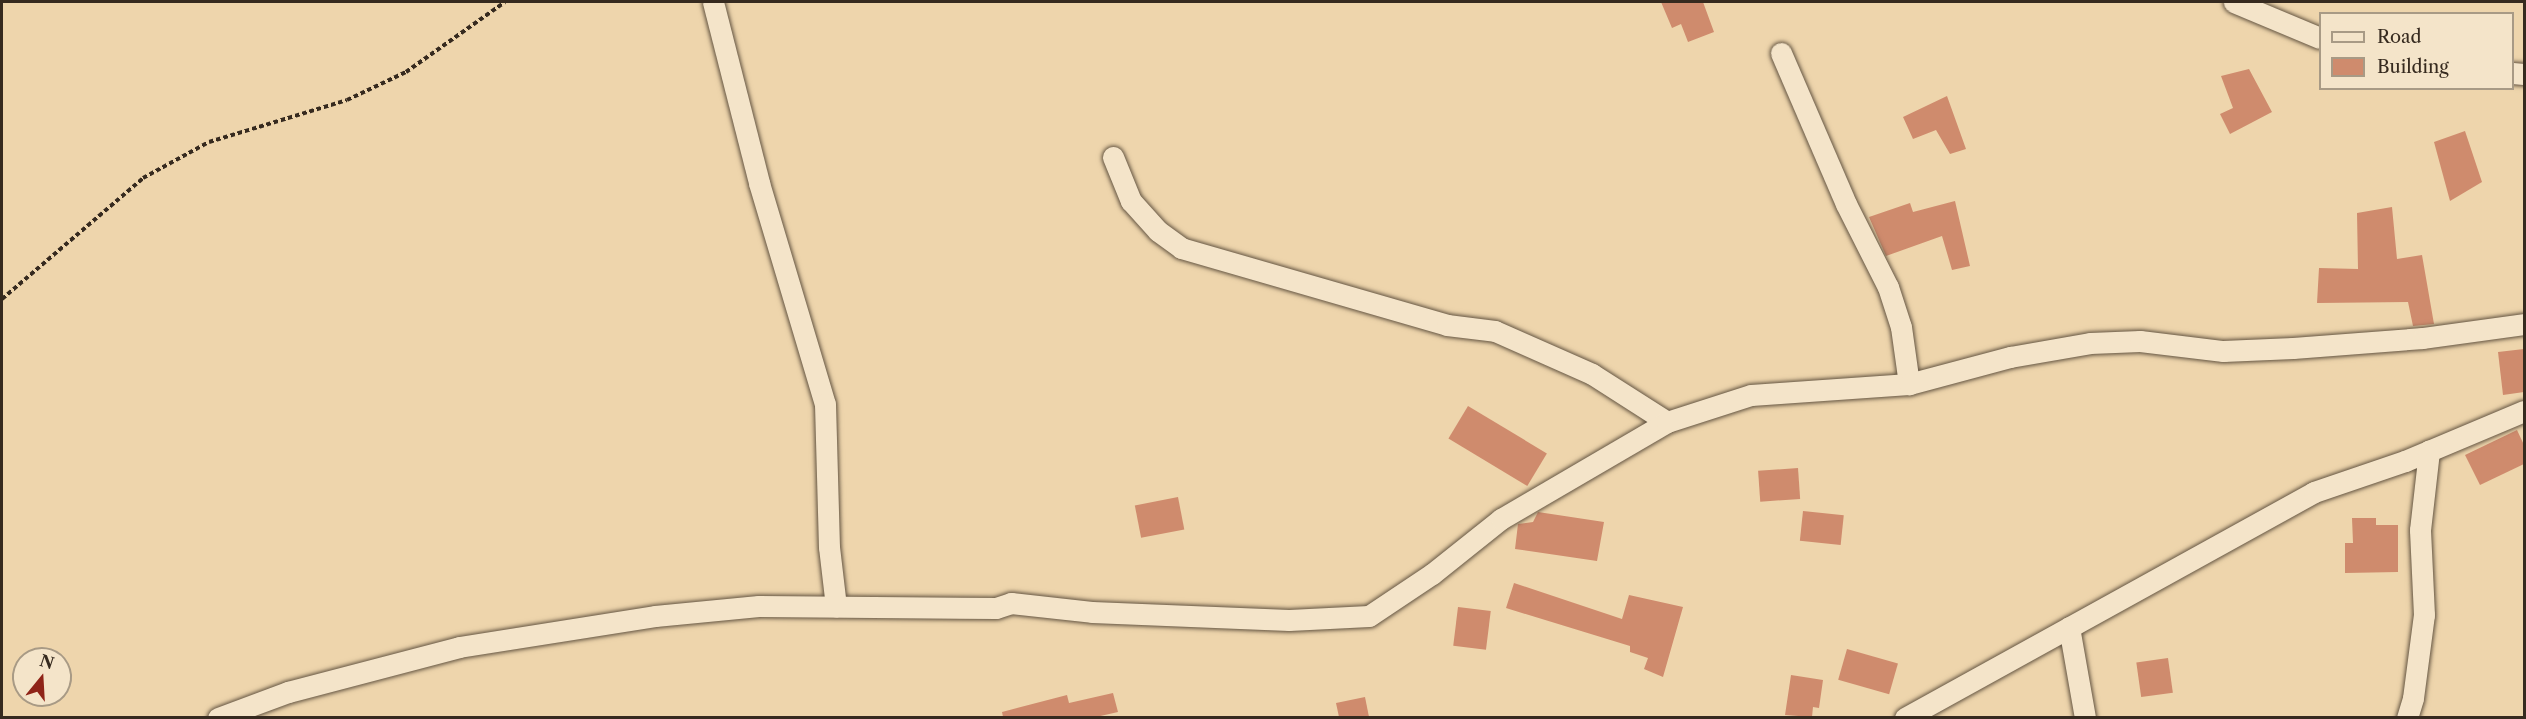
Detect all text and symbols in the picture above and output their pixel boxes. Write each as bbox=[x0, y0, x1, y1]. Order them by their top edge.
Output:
legend bbox=[2319, 12, 2514, 90]
text: Road bbox=[2377, 26, 2422, 48]
text: Building bbox=[2377, 56, 2449, 78]
north arrow bbox=[12, 647, 72, 707]
text: N bbox=[37, 650, 57, 673]

